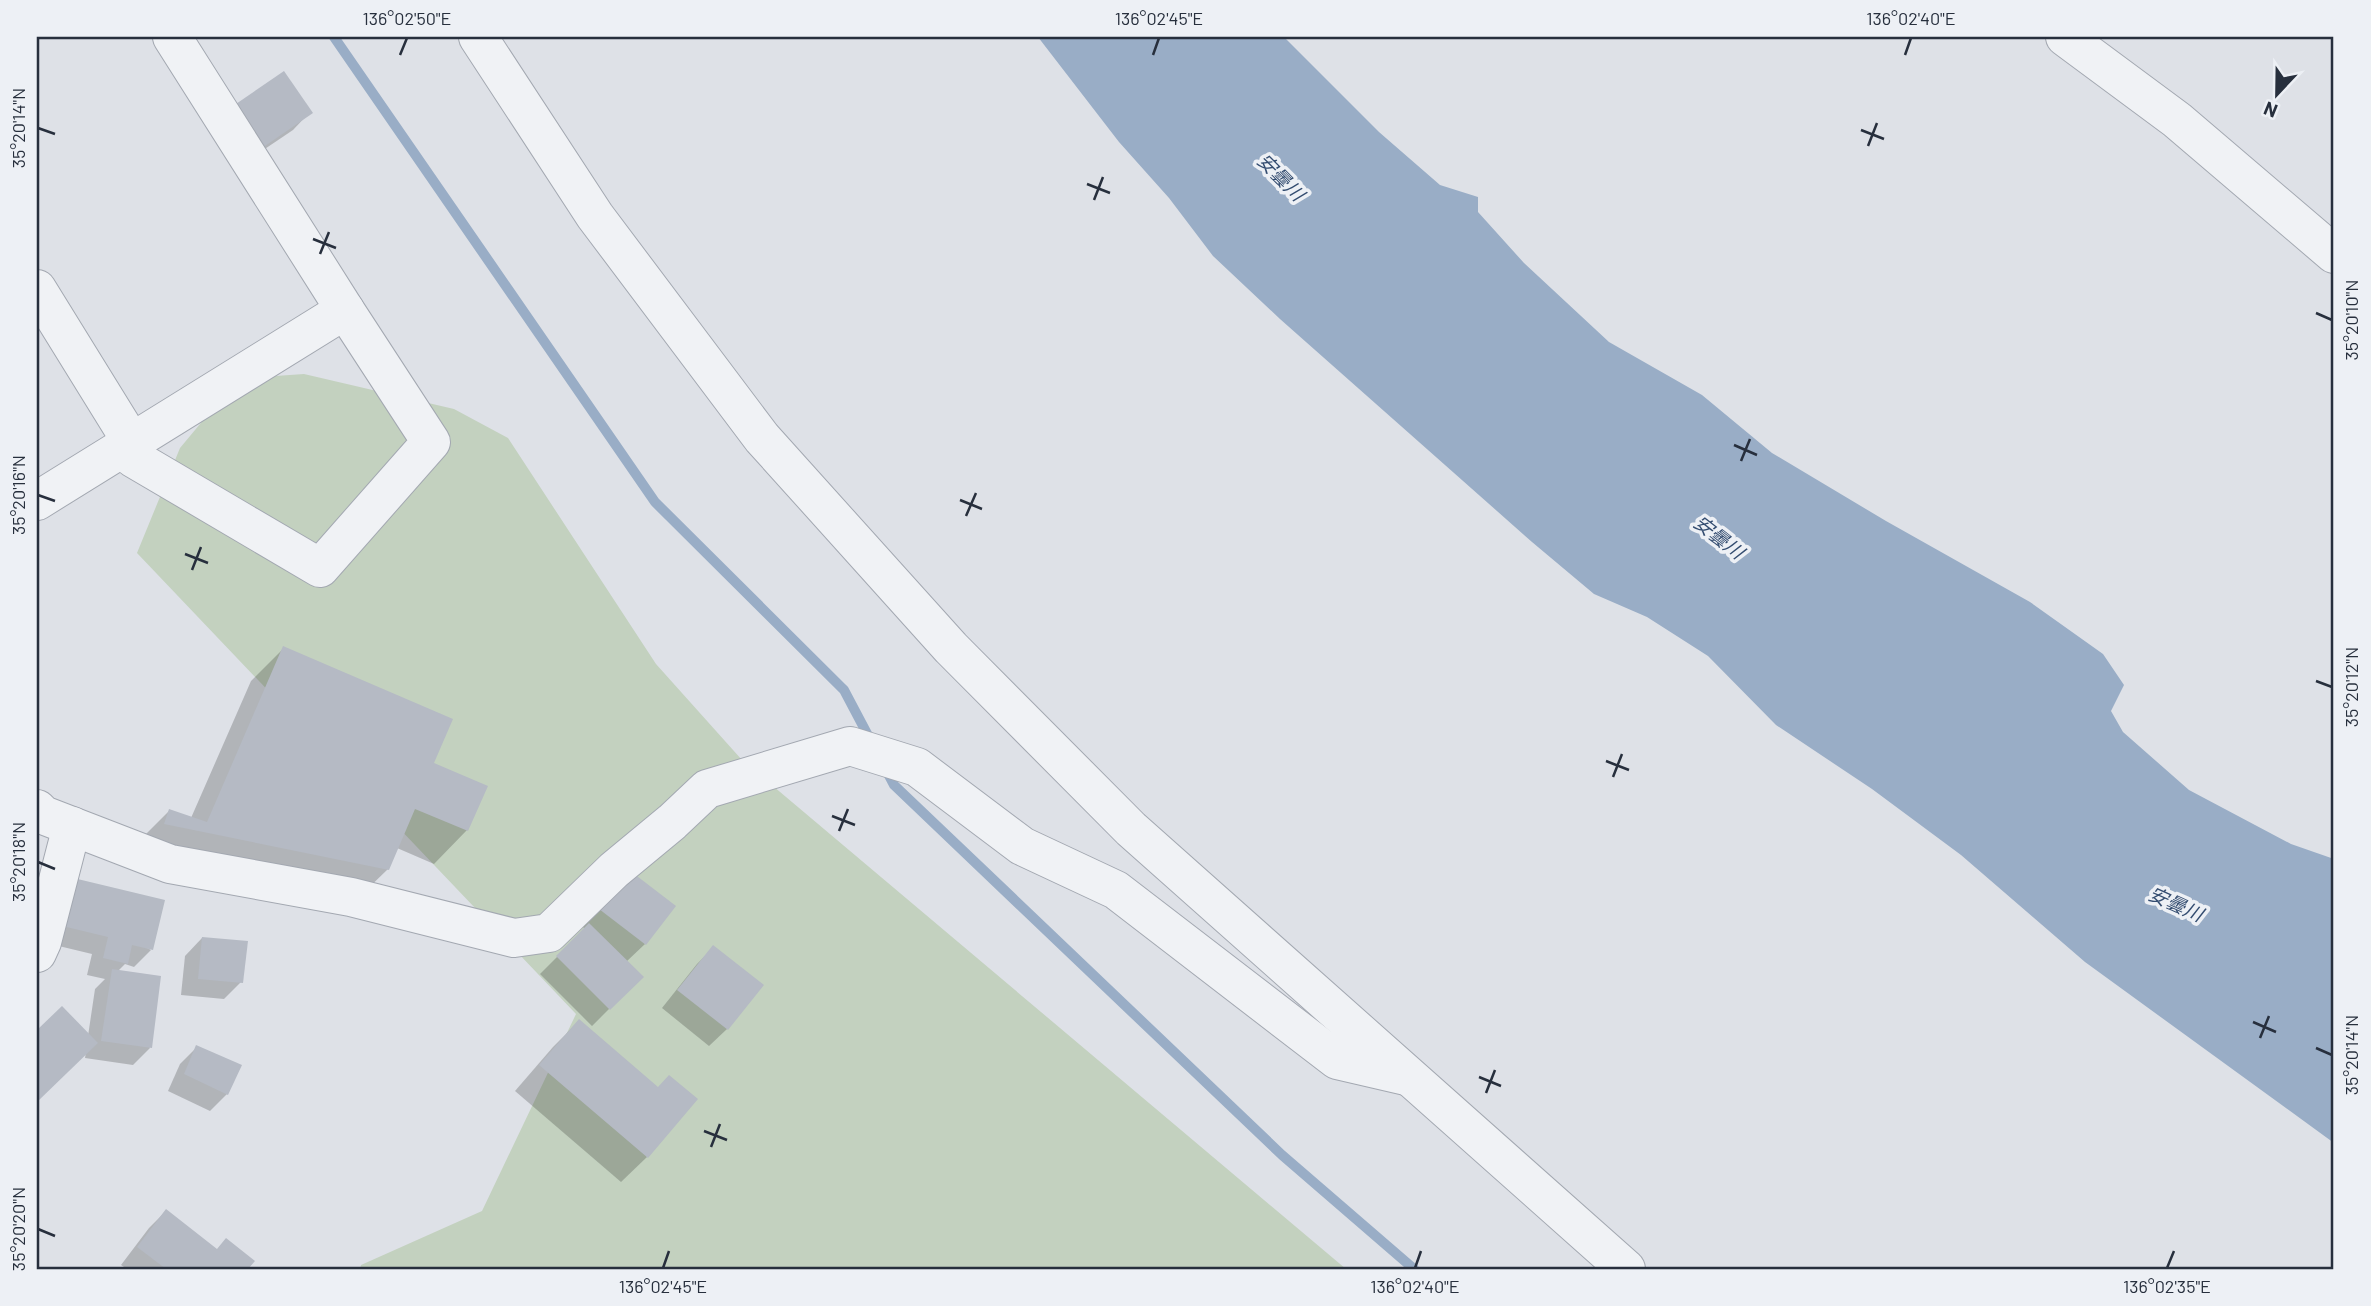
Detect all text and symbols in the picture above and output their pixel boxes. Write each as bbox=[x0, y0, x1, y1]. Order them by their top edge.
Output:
text: 136°02'50"E bbox=[363, 7, 451, 29]
text: 136°02'45"E bbox=[1115, 7, 1203, 29]
text: 136°02'40"E bbox=[1866, 7, 1956, 29]
north arrow bbox=[2242, 60, 2312, 130]
text: 35°20'14"N bbox=[7, 88, 29, 168]
text: N bbox=[2260, 97, 2281, 123]
water label: 安曇川 bbox=[1253, 148, 1311, 206]
text: 35°20'10"N bbox=[2340, 280, 2362, 360]
text: 35°20'16"N bbox=[7, 455, 29, 535]
water label: 安曇川 bbox=[1690, 510, 1750, 564]
text: 35°20'12"N bbox=[2340, 647, 2362, 727]
text: 35°20'18"N bbox=[7, 822, 29, 902]
water label: 安曇川 bbox=[2145, 881, 2209, 926]
text: 35°20'14"N bbox=[2340, 1015, 2362, 1095]
text: 35°20'20"N bbox=[7, 1187, 29, 1271]
text: 136°02'45"E bbox=[619, 1275, 707, 1297]
text: 136°02'40"E bbox=[1370, 1275, 1460, 1297]
text: 136°02'35"E bbox=[2123, 1275, 2211, 1297]

